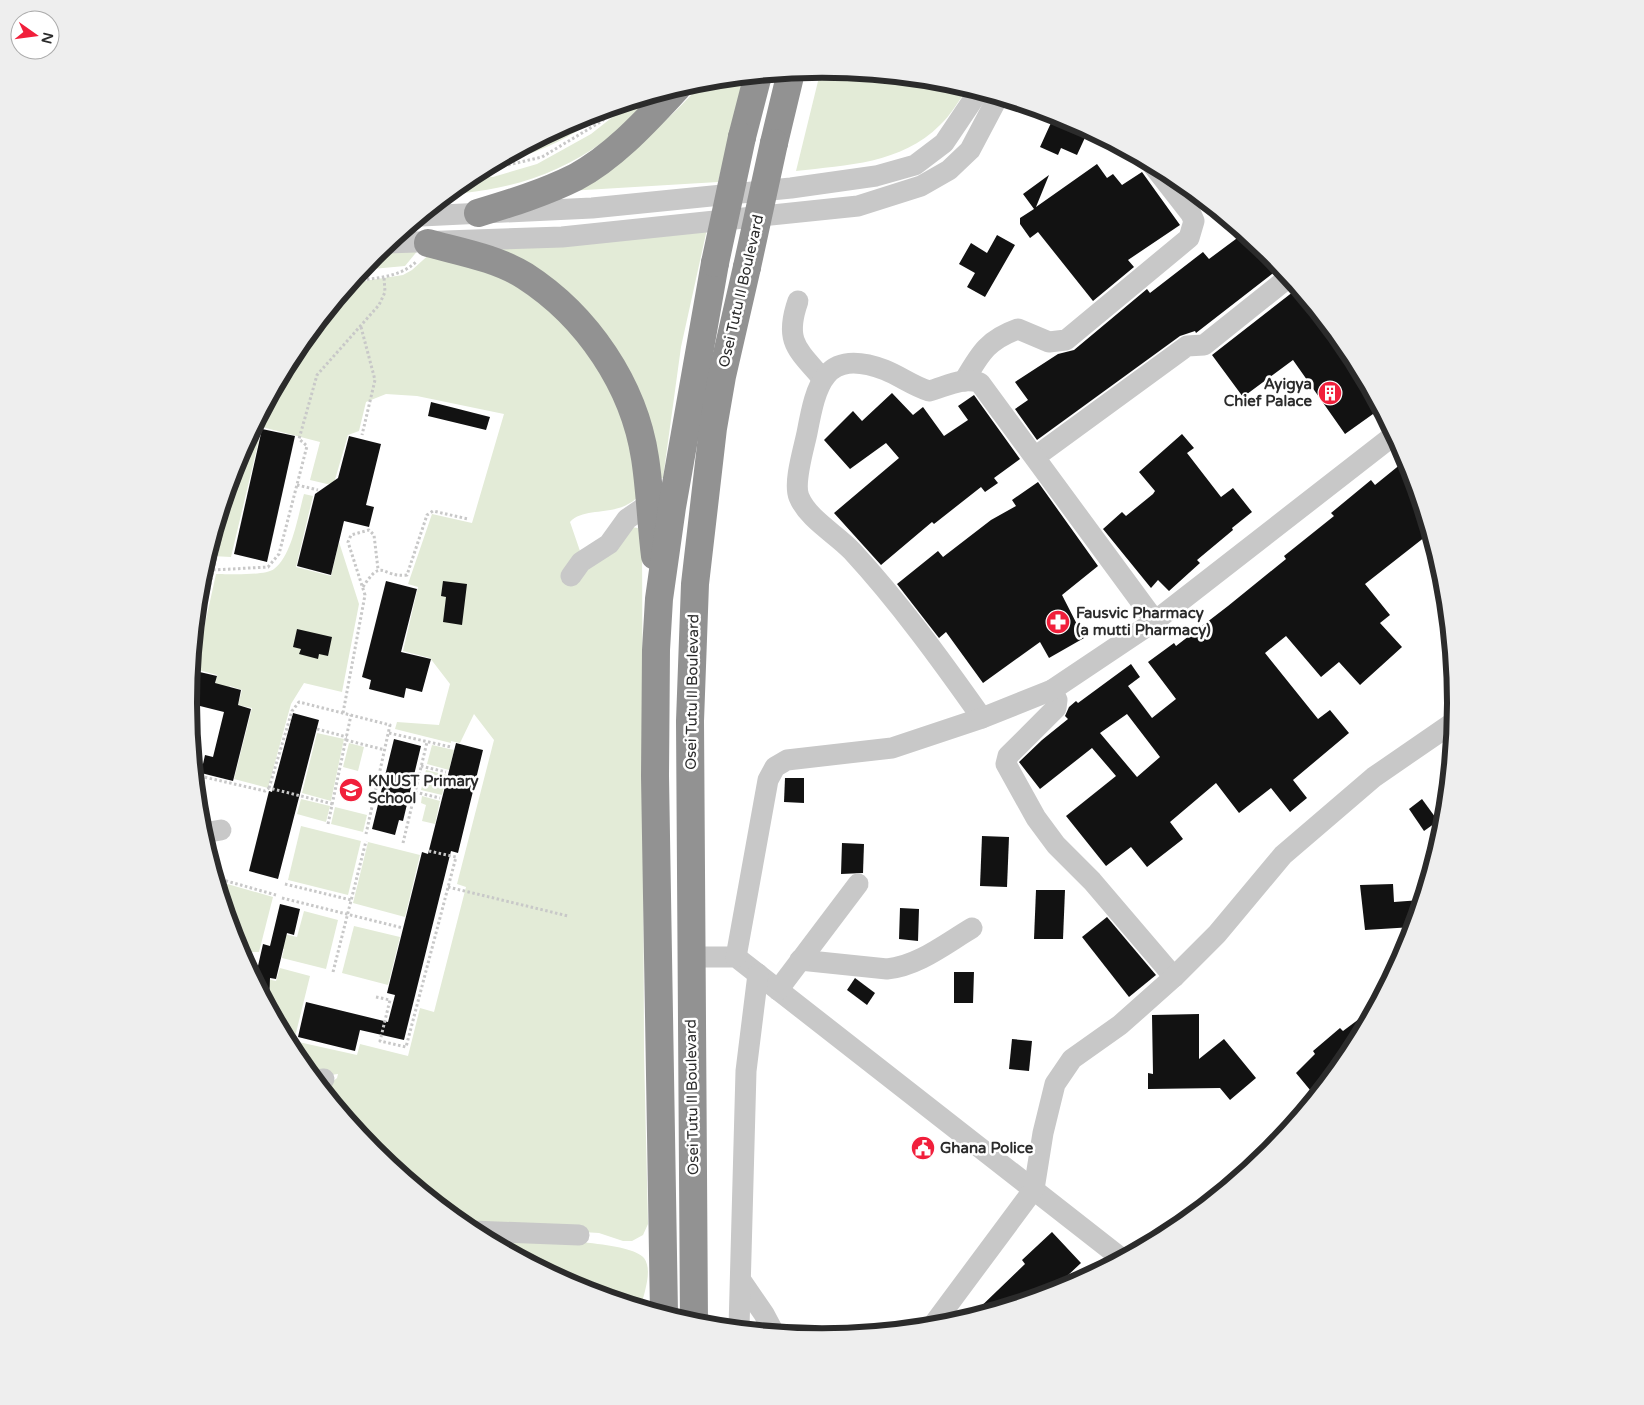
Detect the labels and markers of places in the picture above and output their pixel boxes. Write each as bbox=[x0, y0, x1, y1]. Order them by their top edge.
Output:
place label: Ayigya Chief Palace bbox=[1224, 375, 1312, 410]
building icon: Ayigya Chief Palace bbox=[1317, 380, 1343, 406]
place label: Fausvic Pharmacy (a mutti Pharmacy) bbox=[1076, 604, 1211, 640]
pharmacy icon: Fausvic Pharmacy (a mutti Pharmacy) bbox=[1045, 609, 1071, 635]
place label: KNUST Primary School bbox=[368, 772, 479, 807]
school or university icon: KNUST Primary School bbox=[338, 777, 364, 803]
public building icon: Ghana Police bbox=[910, 1135, 936, 1161]
place label: Ghana Police bbox=[940, 1139, 1034, 1157]

